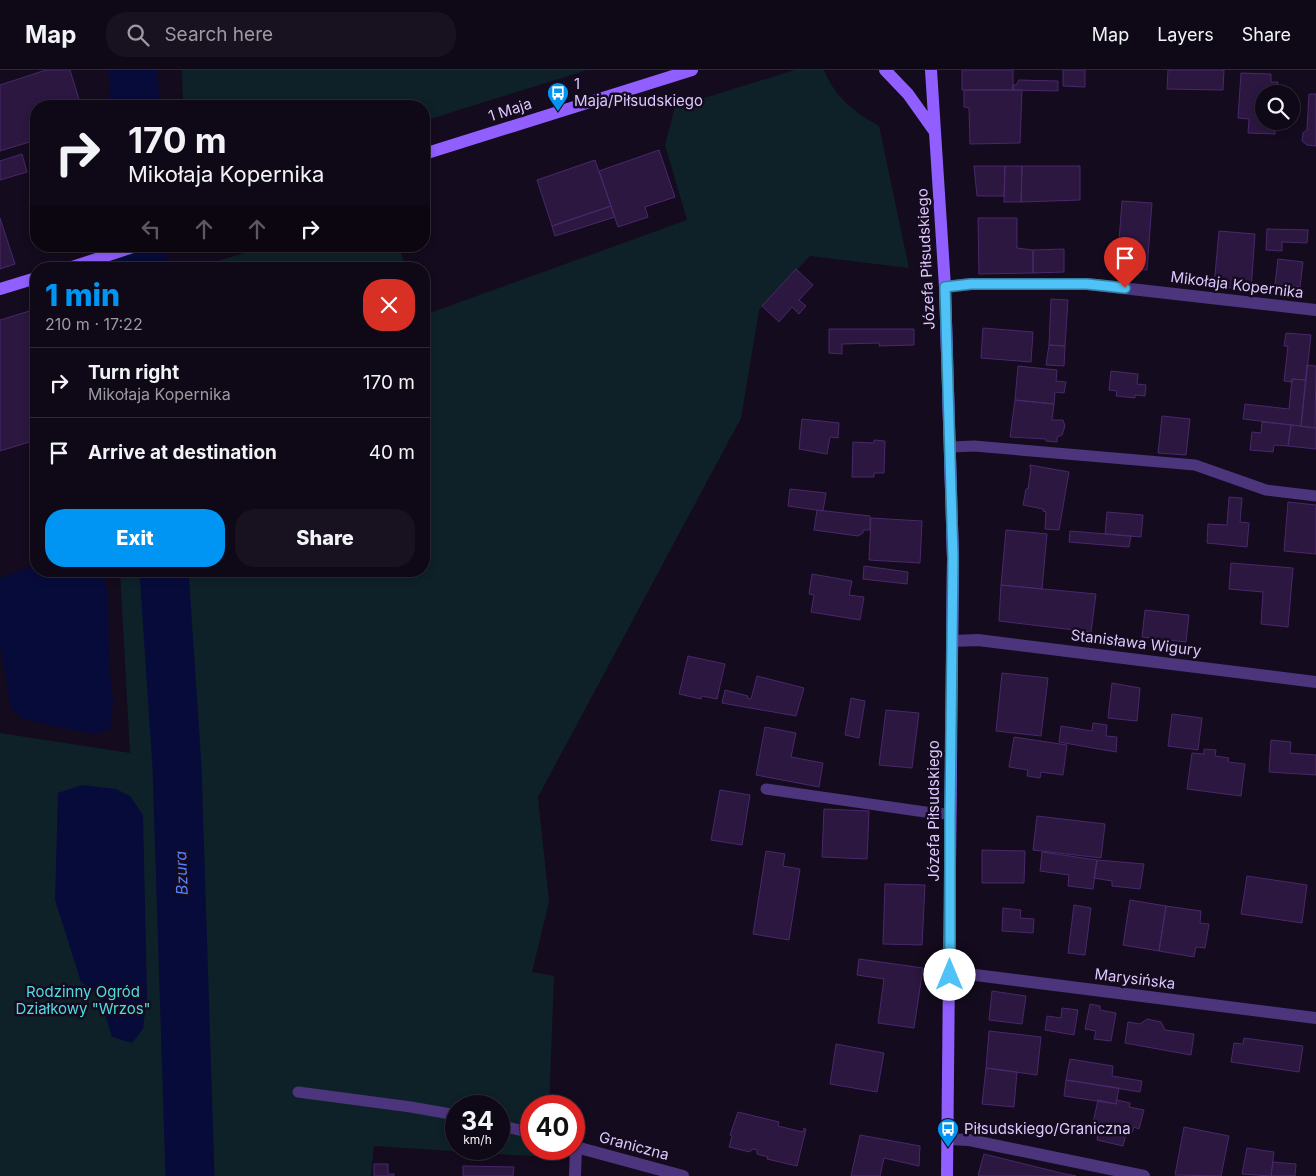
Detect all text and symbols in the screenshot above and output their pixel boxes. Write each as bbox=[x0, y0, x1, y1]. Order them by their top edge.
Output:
search box bbox=[106, 12, 456, 57]
text: Map bbox=[25, 20, 76, 49]
icon: search bbox=[124, 21, 152, 49]
text: Search here bbox=[164, 23, 273, 46]
text: Map bbox=[1092, 24, 1129, 45]
text: Layers bbox=[1157, 24, 1214, 45]
text: Share bbox=[1242, 24, 1291, 45]
place label: 1 Maja/Piłsudskiego bbox=[574, 74, 703, 110]
bus stop icon: 1 Maja/Piłsudskiego bbox=[546, 81, 570, 112]
map controls bbox=[1255, 85, 1300, 130]
button: search bbox=[1255, 85, 1300, 130]
street label: 1 Maja bbox=[486, 94, 534, 125]
text: 170 m bbox=[128, 119, 227, 161]
icon: right bbox=[45, 120, 110, 185]
text: Mikołaja Kopernika bbox=[128, 161, 324, 187]
street label: Józefa Piłsudskiego bbox=[912, 188, 939, 330]
icon: left bbox=[137, 215, 165, 243]
icon: ahead bbox=[190, 215, 218, 243]
icon: ahead bbox=[243, 215, 271, 243]
icon: right bbox=[296, 215, 324, 243]
pin bbox=[1104, 237, 1146, 288]
icon: arrive bbox=[1111, 244, 1139, 272]
street label: Mikołaja Kopernika bbox=[1169, 267, 1305, 302]
text: 1 min bbox=[45, 277, 120, 313]
button: close bbox=[363, 279, 415, 331]
text: 210 m · 17:22 bbox=[45, 314, 143, 334]
text: Turn right bbox=[88, 361, 179, 384]
icon: right bbox=[45, 369, 73, 397]
text: 170 m bbox=[363, 371, 415, 394]
text: Mikołaja Kopernika bbox=[88, 384, 231, 404]
icon: arrive bbox=[45, 439, 73, 467]
text: Arrive at destination bbox=[88, 441, 277, 464]
text: 40 m bbox=[369, 441, 415, 464]
button: Exit bbox=[45, 509, 225, 567]
button: Share bbox=[235, 509, 415, 567]
street label: Stanisława Wigury bbox=[1070, 625, 1203, 660]
street label: Józefa Piłsudskiego bbox=[924, 740, 943, 882]
water label: Bzura bbox=[170, 850, 192, 896]
position arrow bbox=[923, 948, 975, 1000]
street label: Marysińska bbox=[1094, 964, 1177, 993]
park label: Rodzinny Ogród Działkowy "Wrzos" bbox=[15, 982, 151, 1018]
speed limit sign: 40 bbox=[520, 1095, 585, 1160]
text: 34 bbox=[461, 1106, 494, 1136]
bus stop icon: Piłsudskiego/Graniczna bbox=[936, 1117, 960, 1148]
place label: Piłsudskiego/Graniczna bbox=[964, 1119, 1131, 1138]
street label: Graniczna bbox=[597, 1127, 671, 1164]
text: km/h bbox=[463, 1132, 492, 1147]

